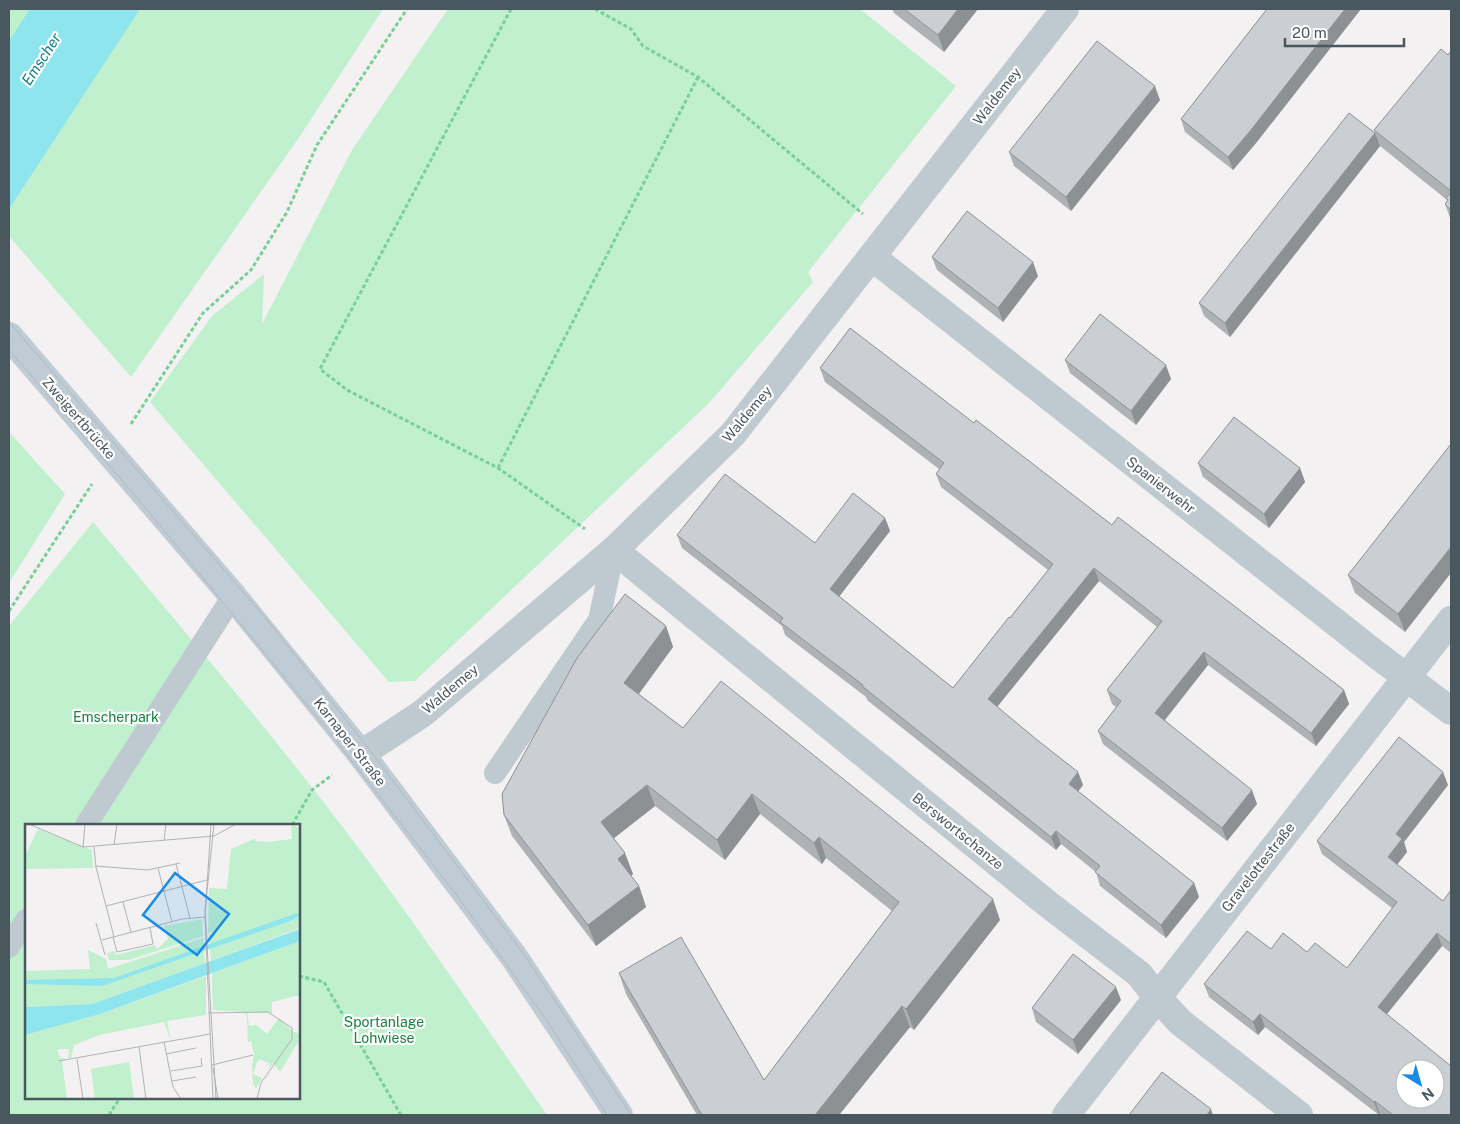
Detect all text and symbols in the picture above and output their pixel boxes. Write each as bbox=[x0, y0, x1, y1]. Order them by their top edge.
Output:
scale bar bbox=[1285, 15, 1404, 47]
text: 20 m bbox=[1292, 24, 1327, 41]
water label: Emscher bbox=[18, 30, 64, 88]
street label: Waldemey bbox=[970, 64, 1025, 128]
street label: Zweigertbrücke bbox=[39, 374, 119, 462]
street label: Waldemey bbox=[719, 382, 775, 445]
street label: Spanierwehr bbox=[1123, 453, 1199, 517]
street label: Waldemey bbox=[419, 661, 482, 717]
street label: Karnaper Straße bbox=[311, 695, 389, 789]
park label: Emscherpark bbox=[73, 709, 159, 725]
street label: Berswortschanze bbox=[909, 789, 1007, 873]
street label: Gravelottestraße bbox=[1218, 819, 1298, 915]
inset map bbox=[25, 824, 300, 1099]
park label: Sportanlage Lohwiese bbox=[344, 1014, 424, 1046]
north arrow bbox=[1395, 1059, 1445, 1109]
text: N bbox=[1419, 1085, 1437, 1104]

